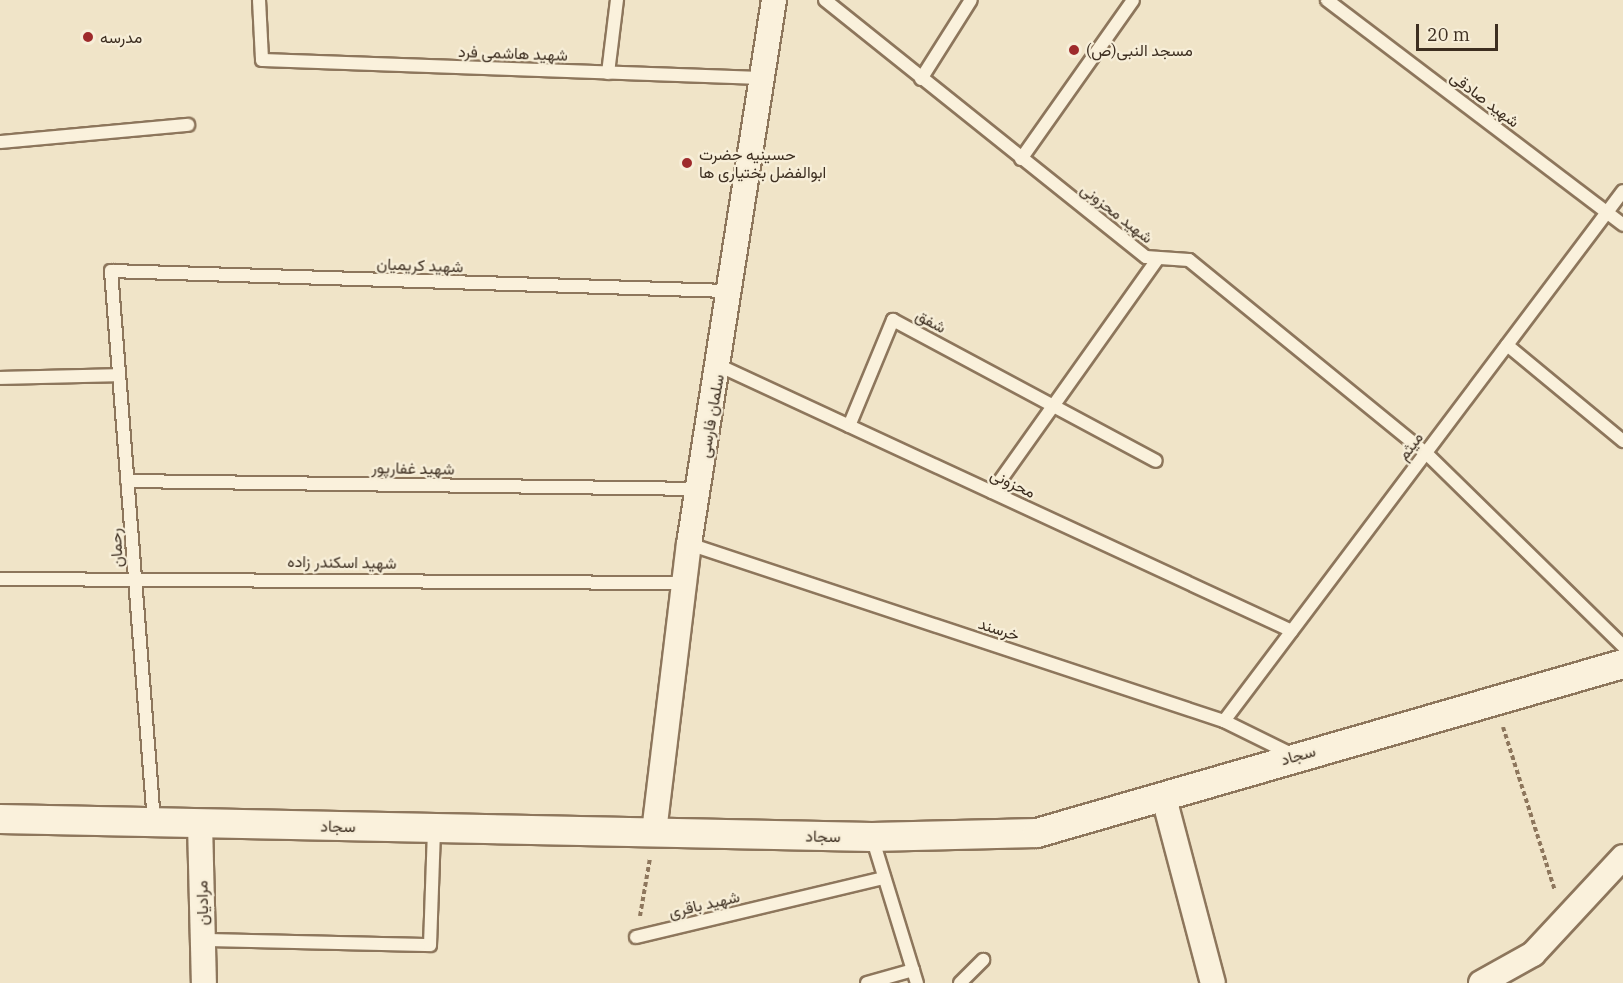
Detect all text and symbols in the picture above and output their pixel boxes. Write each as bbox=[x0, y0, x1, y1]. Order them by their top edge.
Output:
scale bar bbox=[1419, 12, 1502, 50]
text: 20 m bbox=[1427, 23, 1470, 46]
place label: مدرسه bbox=[100, 27, 142, 47]
marker: مدرسه bbox=[81, 30, 95, 44]
place label: مسجد النبی(ص) bbox=[1086, 40, 1193, 60]
street label: شهید هاشمی فرد bbox=[458, 41, 568, 65]
marker: مسجد النبی(ص) bbox=[1067, 43, 1081, 57]
street label: شهید صادقی bbox=[1447, 67, 1523, 131]
place label: حسینیه حضرت ابوالفضل بختیاری ها bbox=[699, 144, 826, 182]
marker: حسینیه حضرت ابوالفضل بختیاری ها bbox=[680, 156, 694, 170]
street label: شهید محزونی bbox=[1077, 179, 1157, 247]
street label: شهید کریمیان bbox=[376, 254, 464, 276]
street label: شفق bbox=[913, 305, 949, 337]
street label: سلمان فارسی bbox=[694, 373, 728, 459]
street label: میثم bbox=[1393, 428, 1427, 464]
street label: شهید غفارپور bbox=[371, 458, 455, 478]
street label: محزونی bbox=[987, 464, 1039, 502]
street label: رحمان bbox=[105, 528, 127, 568]
street label: شهید اسکندر زاده bbox=[287, 551, 397, 573]
street label: خرسند bbox=[976, 613, 1022, 645]
street label: سجاد bbox=[1278, 741, 1318, 769]
street label: سجاد bbox=[320, 816, 356, 836]
street label: سجاد bbox=[805, 826, 841, 846]
street label: مرادیان bbox=[192, 880, 212, 926]
street label: شهید باقری bbox=[667, 887, 741, 921]

